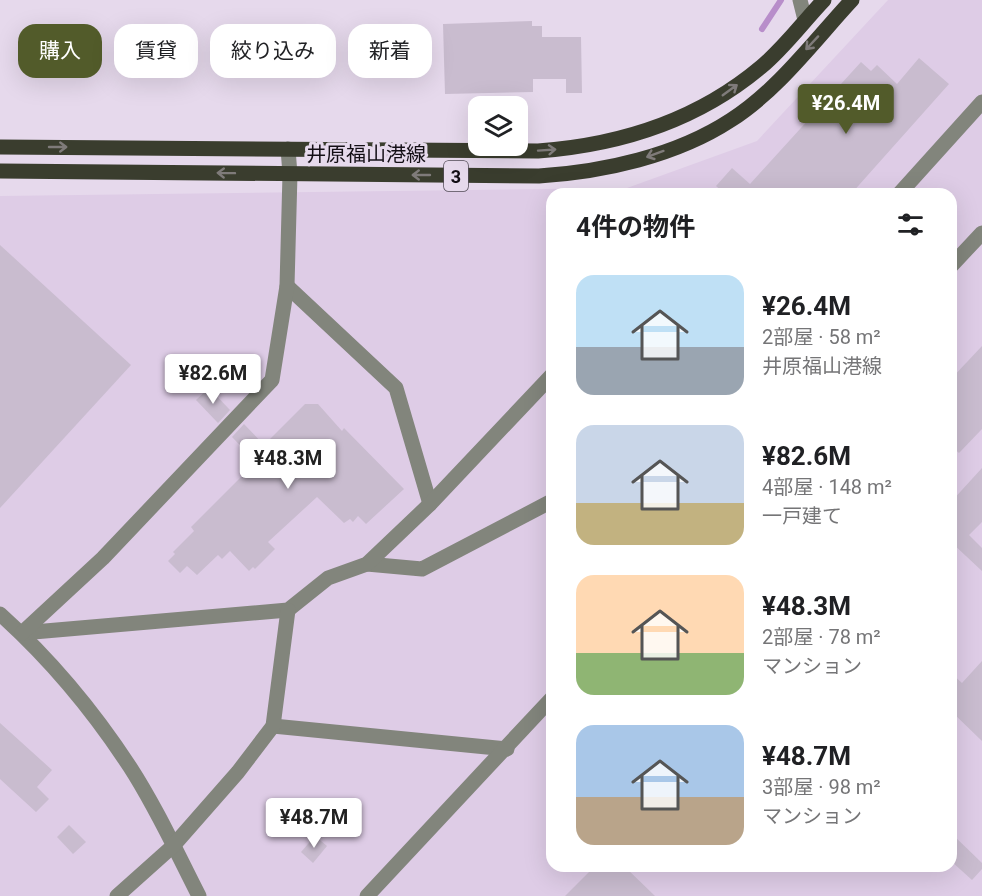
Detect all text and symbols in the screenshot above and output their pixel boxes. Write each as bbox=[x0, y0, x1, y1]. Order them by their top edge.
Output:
chip: 購入 bbox=[18, 24, 102, 78]
chip: 賃貸 bbox=[114, 24, 198, 78]
chip: 絞り込み bbox=[210, 24, 336, 78]
chip: 新着 bbox=[348, 24, 432, 78]
one-way arrow bbox=[805, 35, 819, 50]
one-way arrow bbox=[722, 84, 738, 96]
pin: ¥26.4M bbox=[797, 84, 895, 135]
text: ¥26.4M bbox=[812, 91, 880, 115]
map controls bbox=[468, 96, 528, 156]
button: layers bbox=[468, 96, 528, 156]
one-way arrow bbox=[48, 141, 68, 153]
street label: 井原福山港線 bbox=[306, 142, 426, 166]
one-way arrow bbox=[537, 144, 557, 155]
one-way arrow bbox=[646, 149, 665, 160]
road number: 3 bbox=[444, 161, 468, 191]
one-way arrow bbox=[217, 168, 237, 179]
one-way arrow bbox=[412, 170, 432, 181]
icon: filters bbox=[894, 208, 927, 241]
text: 4件の物件 bbox=[576, 212, 695, 242]
text: ¥26.4M bbox=[762, 291, 851, 321]
icon: home bbox=[624, 299, 696, 371]
text: 2部屋 · 58 m² bbox=[762, 325, 881, 349]
pin: ¥82.6M bbox=[164, 354, 262, 405]
text: 井原福山港線 bbox=[762, 354, 882, 378]
text: ¥82.6M bbox=[179, 361, 247, 385]
pin: ¥48.3M bbox=[239, 439, 337, 490]
text: ¥82.6M bbox=[762, 441, 851, 471]
text: ¥48.3M bbox=[254, 446, 322, 470]
icon: home bbox=[624, 449, 696, 521]
text: 4部屋 · 148 m² bbox=[762, 475, 892, 499]
text: 一戸建て bbox=[762, 504, 842, 528]
text: ¥48.3M bbox=[762, 591, 851, 621]
icon: home bbox=[624, 599, 696, 671]
text: 2部屋 · 78 m² bbox=[762, 625, 881, 649]
text: マンション bbox=[762, 654, 862, 678]
text: ¥48.7M bbox=[762, 741, 851, 771]
icon: home bbox=[624, 749, 696, 821]
text: 3部屋 · 98 m² bbox=[762, 775, 881, 799]
pin: ¥48.7M bbox=[265, 798, 363, 849]
text: マンション bbox=[762, 804, 862, 828]
text: ¥48.7M bbox=[280, 805, 348, 829]

